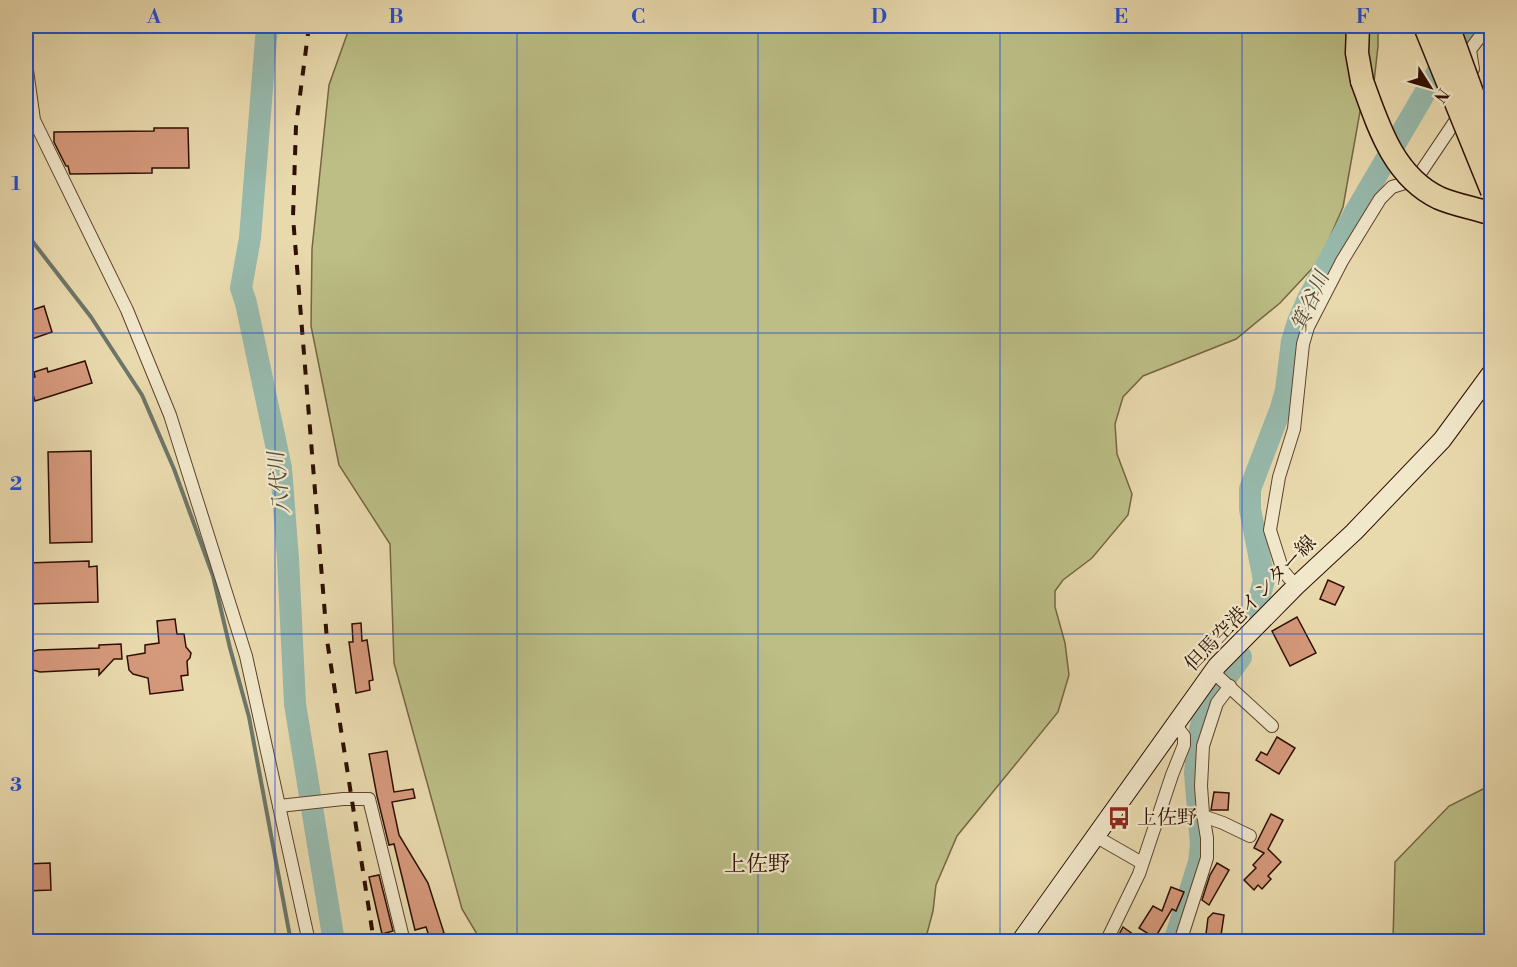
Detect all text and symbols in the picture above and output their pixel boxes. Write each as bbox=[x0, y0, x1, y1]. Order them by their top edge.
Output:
text: A bbox=[146, 5, 162, 30]
text: B bbox=[388, 5, 404, 30]
text: C bbox=[631, 5, 645, 30]
text: D bbox=[871, 5, 887, 30]
text: E bbox=[1114, 5, 1128, 30]
text: F bbox=[1356, 5, 1370, 30]
north arrow bbox=[1400, 57, 1460, 117]
text: N bbox=[1429, 84, 1453, 107]
text: 1 bbox=[11, 172, 21, 197]
water label: 箕谷川 bbox=[1286, 266, 1337, 336]
water label: 八代川 bbox=[264, 448, 296, 516]
text: 2 bbox=[10, 472, 22, 497]
street label: 但馬空港インター線 bbox=[1180, 531, 1322, 677]
text: 3 bbox=[10, 773, 22, 798]
bus stop icon: 上佐野 bbox=[1106, 805, 1132, 831]
place label: 上佐野 bbox=[1137, 806, 1197, 831]
district label: 上佐野 bbox=[724, 851, 790, 878]

